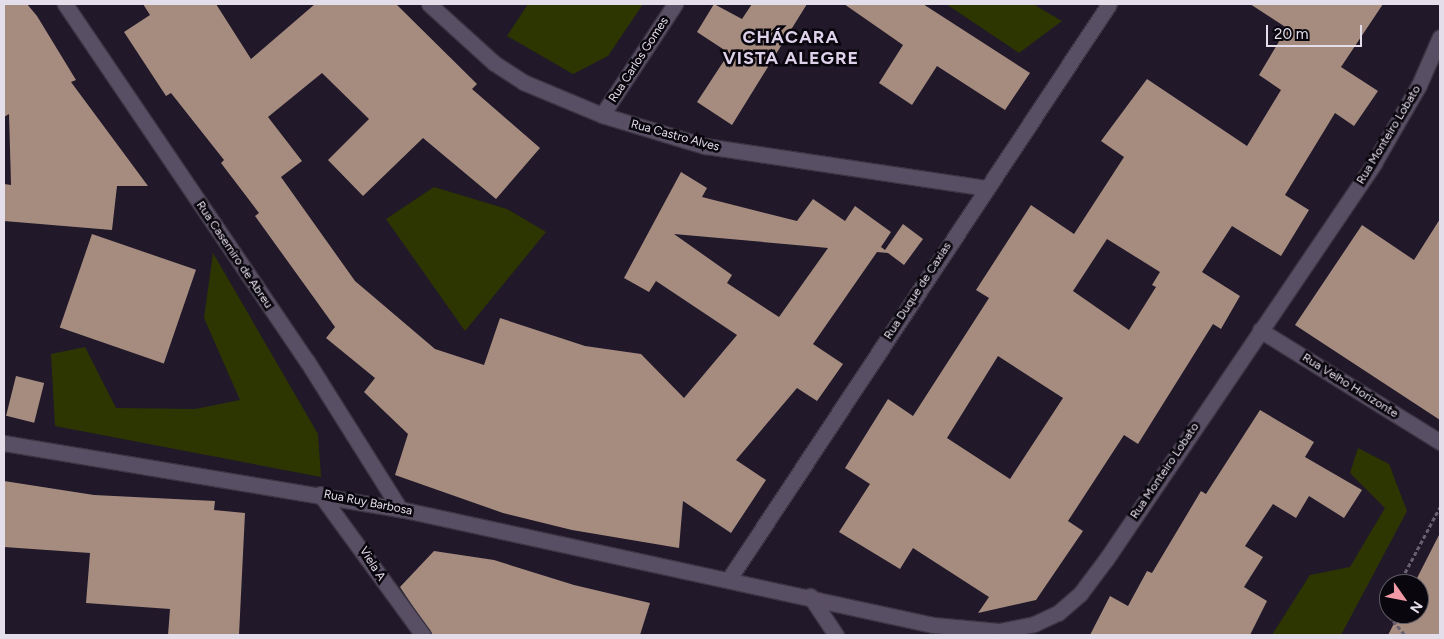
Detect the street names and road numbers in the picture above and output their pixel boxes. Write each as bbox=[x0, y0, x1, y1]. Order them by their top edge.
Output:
street label: Rua Carlos Gomes bbox=[606, 15, 672, 105]
street label: Rua Monteiro Lobato bbox=[1354, 83, 1424, 187]
street label: Rua Castro Alves bbox=[629, 117, 721, 155]
street label: Rua Casemiro de Abreu bbox=[193, 199, 275, 311]
street label: Rua Duque de Caxias bbox=[881, 240, 955, 342]
street label: Rua Velho Horizonte bbox=[1299, 351, 1401, 421]
street label: Rua Monteiro Lobato bbox=[1128, 420, 1202, 522]
street label: Rua Ruy Barbosa bbox=[322, 487, 414, 519]
street label: Viela A bbox=[356, 544, 388, 584]

